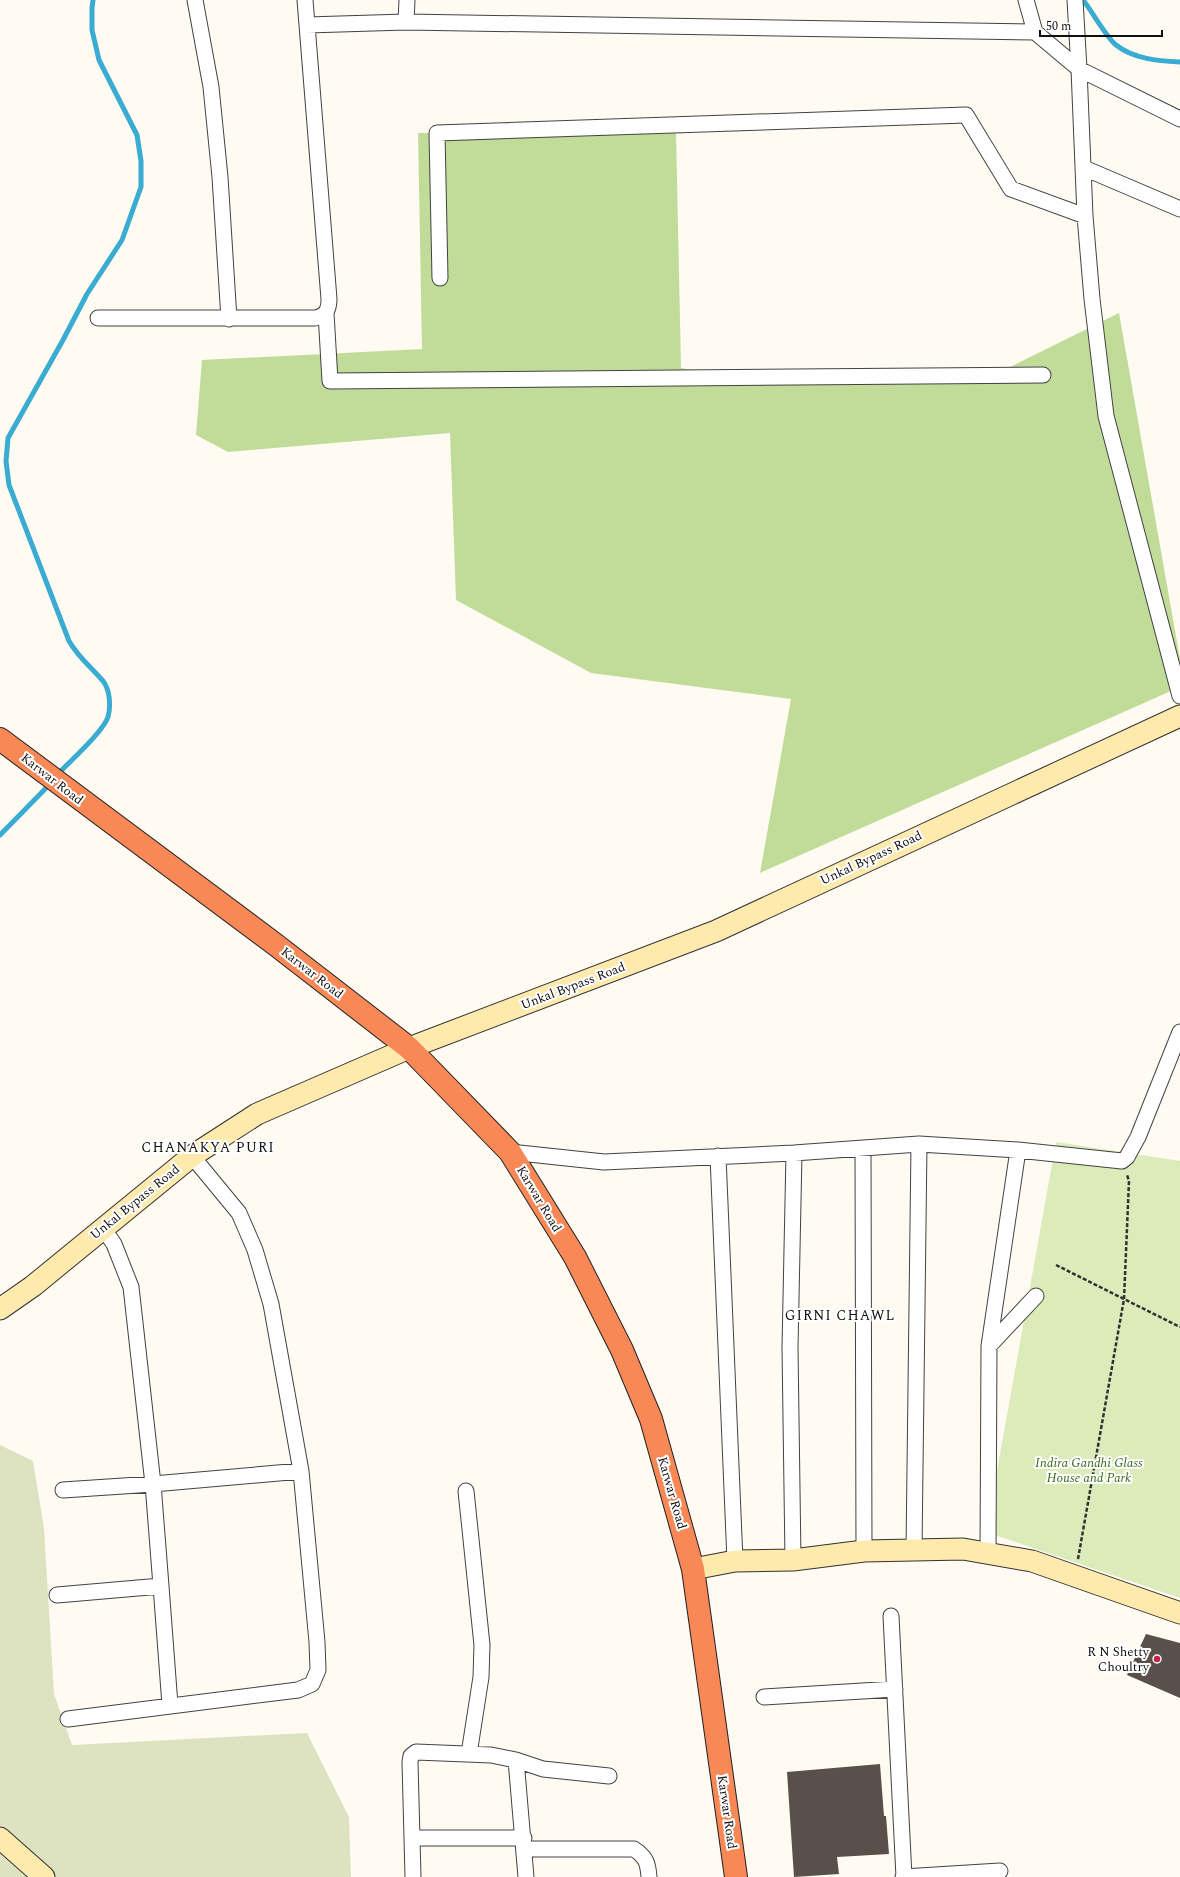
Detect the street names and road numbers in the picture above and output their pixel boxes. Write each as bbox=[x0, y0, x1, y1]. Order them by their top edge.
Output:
street label: Karwar Road bbox=[17, 748, 87, 810]
street label: Unkal Bypass Road bbox=[817, 826, 925, 890]
street label: Karwar Road bbox=[277, 942, 347, 1004]
street label: Unkal Bypass Road bbox=[518, 957, 628, 1015]
street label: Unkal Bypass Road bbox=[86, 1159, 184, 1245]
street label: Karwar Road bbox=[511, 1162, 567, 1236]
street label: Karwar Road bbox=[652, 1454, 692, 1532]
street label: Karwar Road bbox=[712, 1774, 742, 1850]

